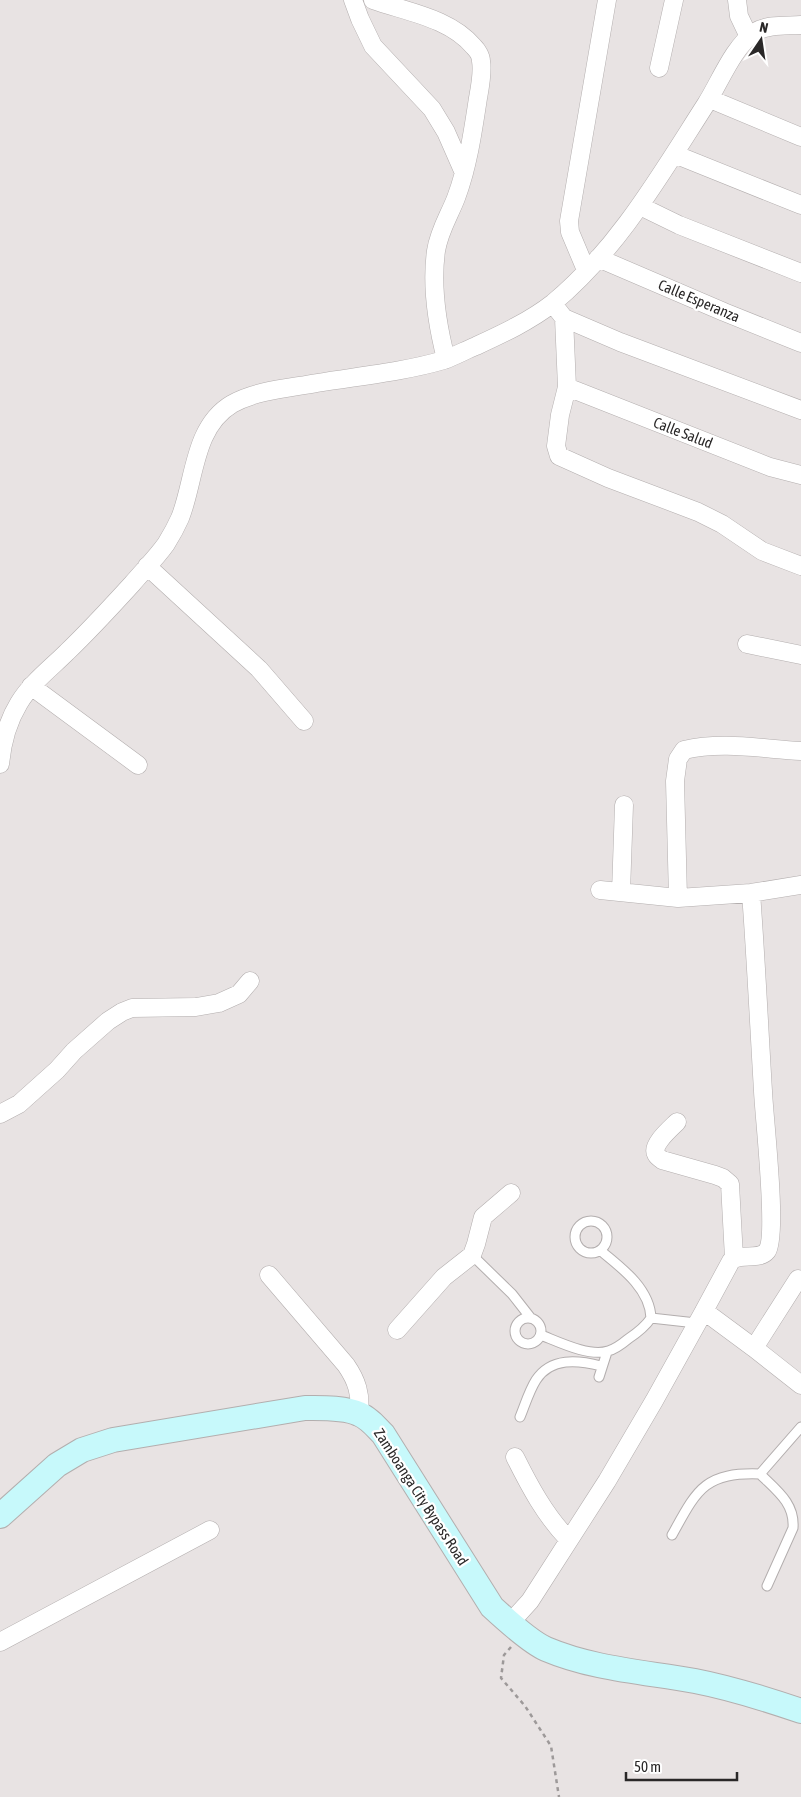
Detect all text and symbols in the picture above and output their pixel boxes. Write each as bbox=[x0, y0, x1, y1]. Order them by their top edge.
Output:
north arrow bbox=[736, 15, 786, 65]
text: N bbox=[758, 19, 770, 36]
street label: Calle Esperanza bbox=[656, 276, 742, 325]
street label: Calle Salud bbox=[651, 413, 715, 452]
street label: Zamboanga City Bypass Road bbox=[371, 1425, 472, 1568]
scale bar bbox=[626, 1750, 737, 1782]
text: 50 m bbox=[634, 1758, 661, 1775]

